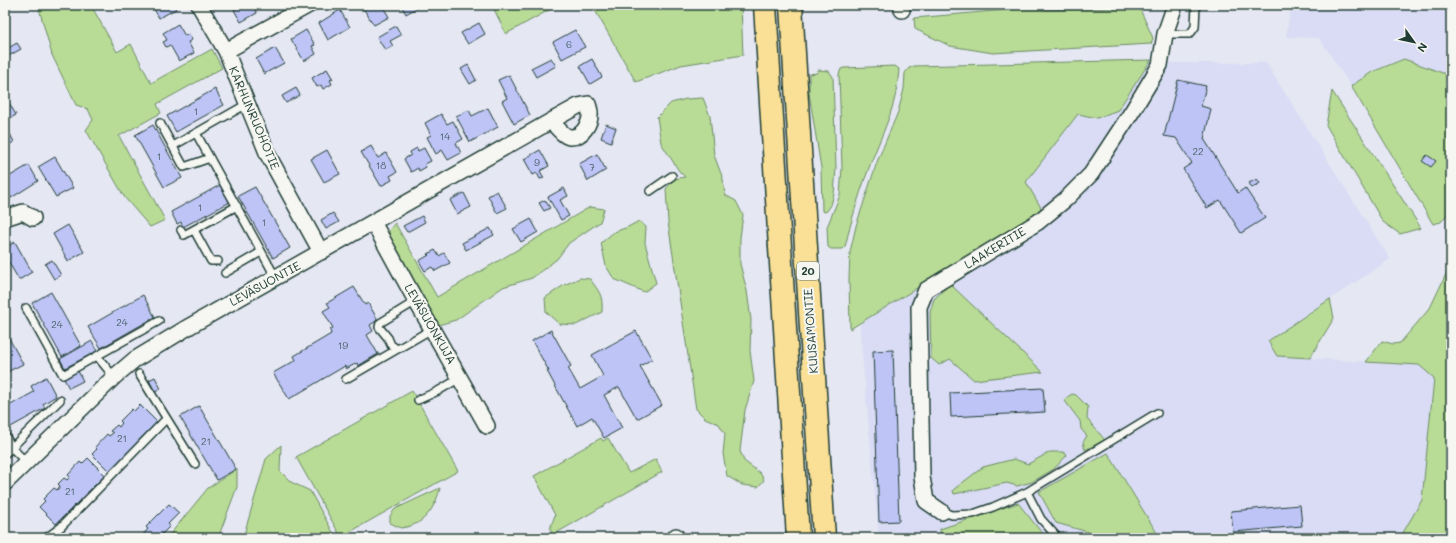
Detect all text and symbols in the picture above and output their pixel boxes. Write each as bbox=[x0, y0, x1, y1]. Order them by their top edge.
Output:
north arrow bbox=[1394, 22, 1434, 62]
house number: 6 bbox=[566, 37, 572, 51]
text: N bbox=[1414, 40, 1431, 55]
street label: KARHUNRUOHOTIE bbox=[226, 63, 284, 172]
house number: 1 bbox=[194, 104, 198, 118]
house number: 14 bbox=[440, 129, 450, 143]
house number: 22 bbox=[1192, 144, 1204, 158]
house number: 1 bbox=[157, 149, 161, 163]
house number: 9 bbox=[534, 155, 540, 169]
house number: 18 bbox=[376, 158, 386, 172]
house number: 7 bbox=[589, 160, 595, 174]
house number: 1 bbox=[198, 200, 202, 214]
house number: 1 bbox=[262, 215, 266, 229]
street label: LAAKERITIE bbox=[961, 222, 1028, 272]
street label: LEVÄSUONTIE bbox=[226, 257, 303, 309]
road number: 20 bbox=[797, 262, 819, 280]
street label: LEVÄSUONKUJA bbox=[401, 280, 460, 367]
street label: KUUSAMONTIE bbox=[799, 288, 821, 374]
house number: 24 bbox=[116, 315, 128, 329]
house number: 24 bbox=[51, 317, 63, 331]
house number: 19 bbox=[338, 338, 348, 352]
house number: 21 bbox=[117, 431, 127, 445]
house number: 21 bbox=[201, 434, 211, 448]
house number: 21 bbox=[65, 484, 75, 498]

